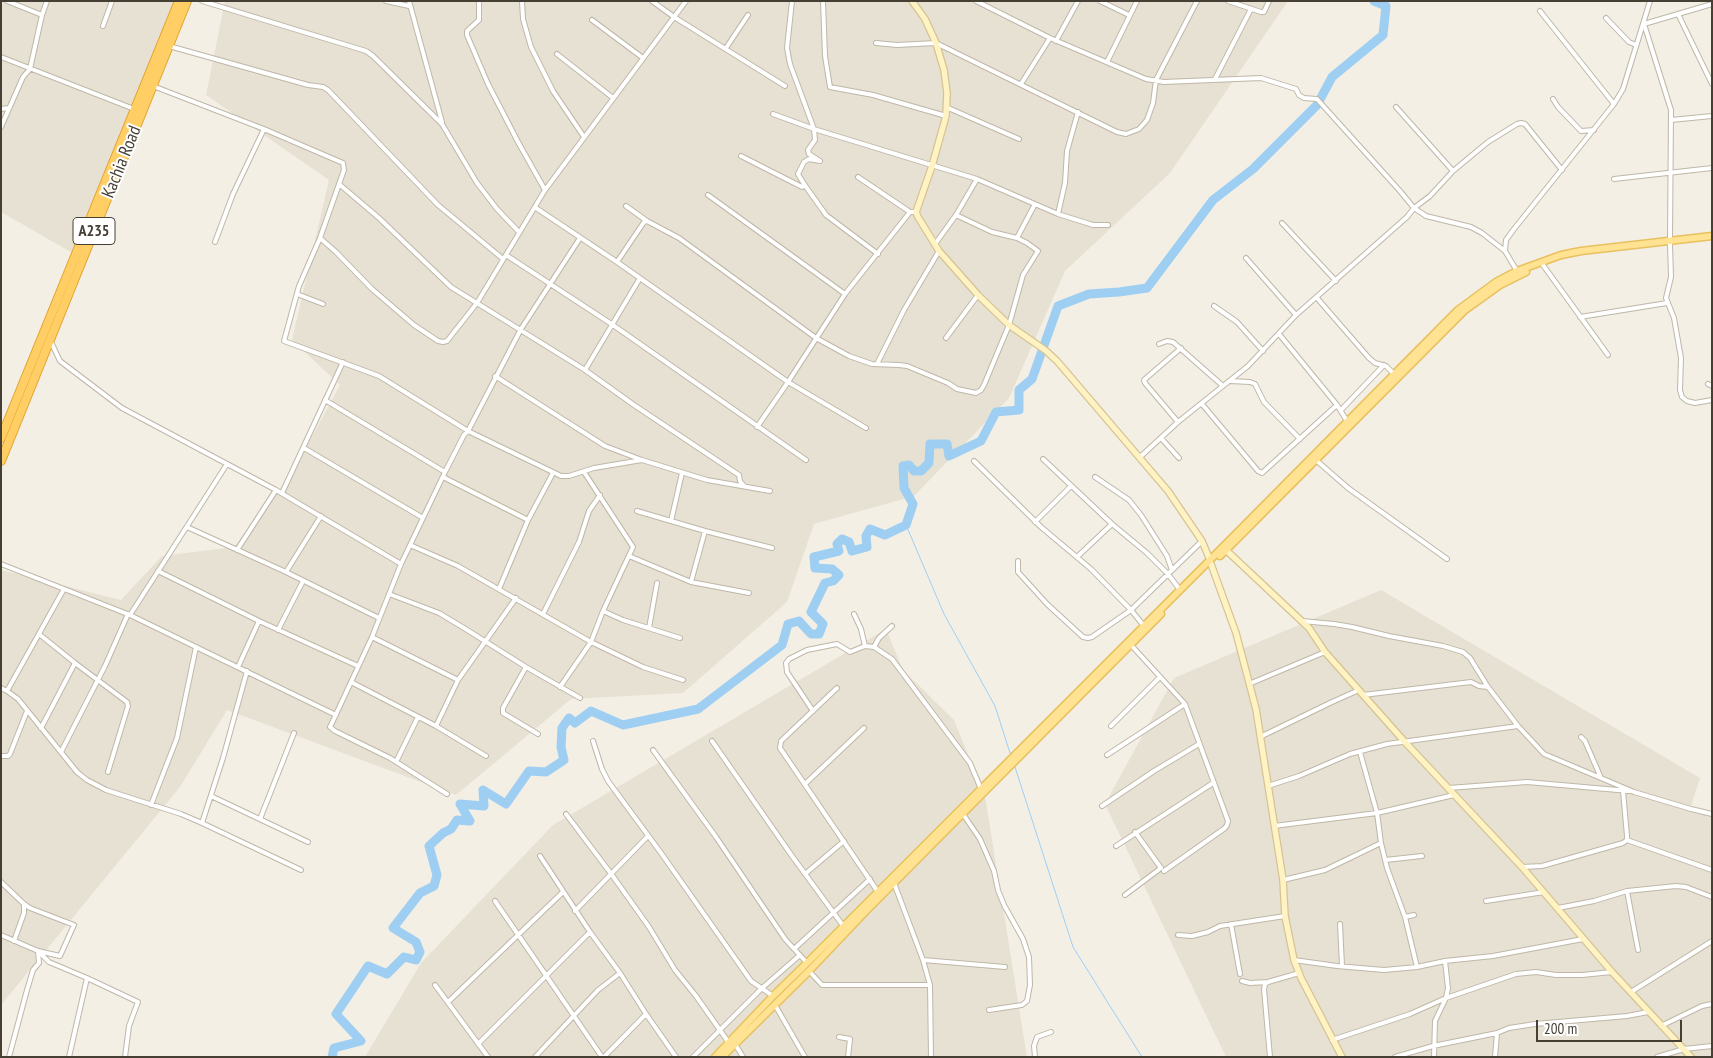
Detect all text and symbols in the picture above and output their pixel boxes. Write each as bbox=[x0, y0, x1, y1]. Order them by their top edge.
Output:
street label: Kachia Road bbox=[98, 123, 146, 201]
road number: A235 bbox=[73, 218, 115, 245]
scale bar bbox=[1538, 1010, 1684, 1042]
text: 200 m bbox=[1544, 1019, 1577, 1038]

